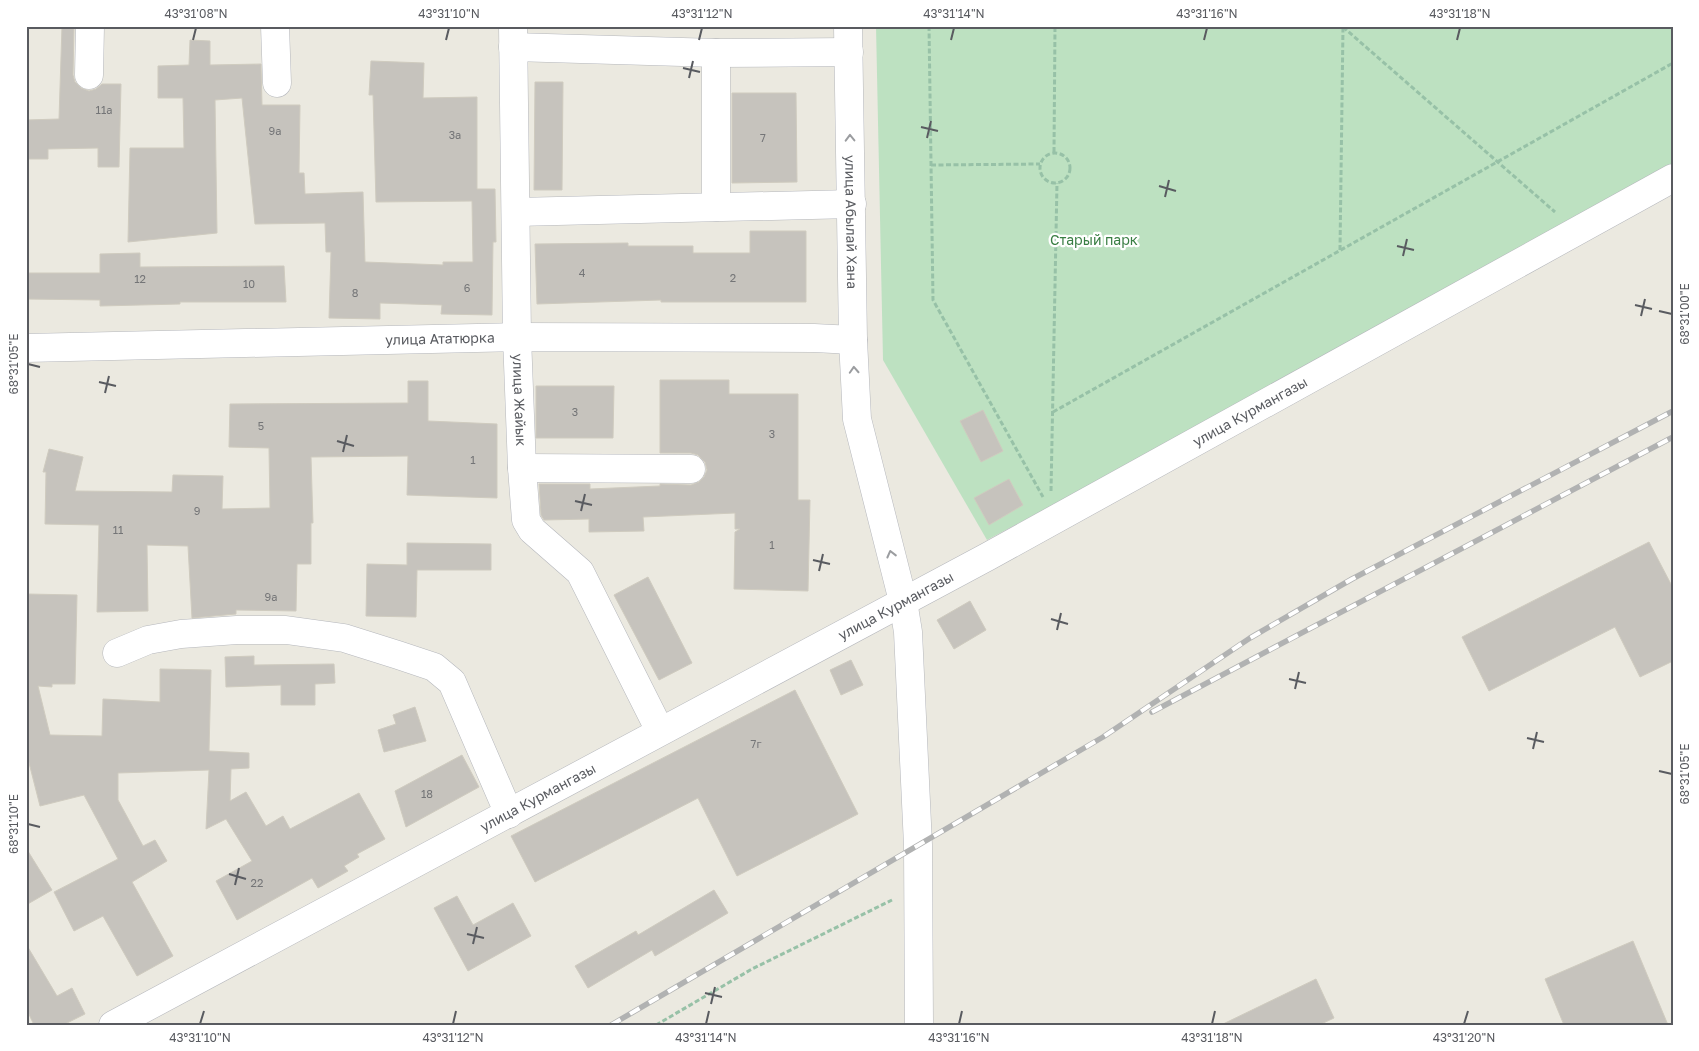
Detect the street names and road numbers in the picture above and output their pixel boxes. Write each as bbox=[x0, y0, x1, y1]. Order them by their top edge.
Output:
street label: улица Абылай Хана bbox=[842, 155, 861, 289]
street label: улица Ататюрка bbox=[385, 329, 495, 348]
street label: улица Жайык bbox=[510, 353, 530, 447]
street label: улица Курмангазы bbox=[1189, 373, 1310, 450]
street label: улица Курмангазы bbox=[835, 568, 956, 643]
street label: улица Курмангазы bbox=[477, 759, 598, 835]

